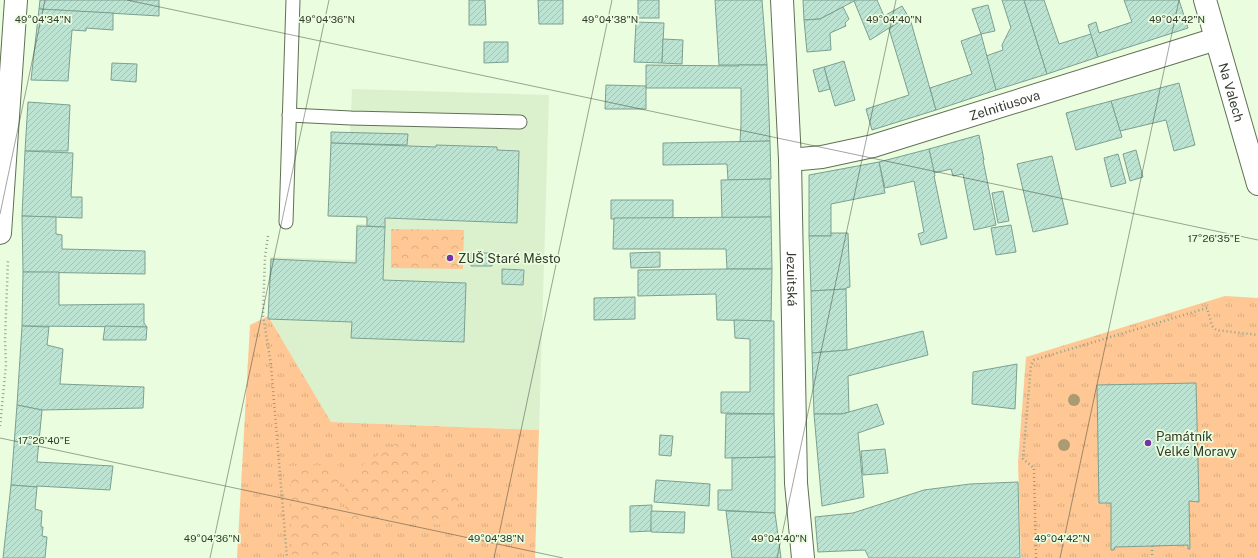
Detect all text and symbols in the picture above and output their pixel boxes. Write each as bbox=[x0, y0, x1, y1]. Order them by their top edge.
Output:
text: 49°04'34"N bbox=[15, 13, 71, 25]
text: 49°04'36"N bbox=[299, 13, 355, 25]
text: 49°04'38"N bbox=[582, 13, 638, 25]
text: 49°04'40"N bbox=[866, 13, 922, 25]
text: 49°04'42"N bbox=[1149, 13, 1205, 25]
street label: Na Valech bbox=[1216, 61, 1247, 123]
street label: Zelnitiusova bbox=[967, 87, 1042, 123]
text: 17°26'35"E bbox=[1188, 232, 1240, 244]
place label: ZUŠ Staré Město bbox=[458, 251, 561, 266]
street label: Jezuitská bbox=[784, 251, 800, 307]
marker: ZUŠ Staré Město bbox=[445, 253, 455, 263]
place label: Památník Velké Moravy bbox=[1156, 429, 1237, 459]
text: 17°26'40"E bbox=[18, 434, 70, 446]
marker: Památník Velké Moravy bbox=[1143, 438, 1153, 448]
text: 49°04'36"N bbox=[184, 532, 240, 544]
text: 49°04'38"N bbox=[468, 532, 524, 544]
text: 49°04'40"N bbox=[751, 532, 807, 544]
text: 49°04'42"N bbox=[1034, 532, 1090, 544]

